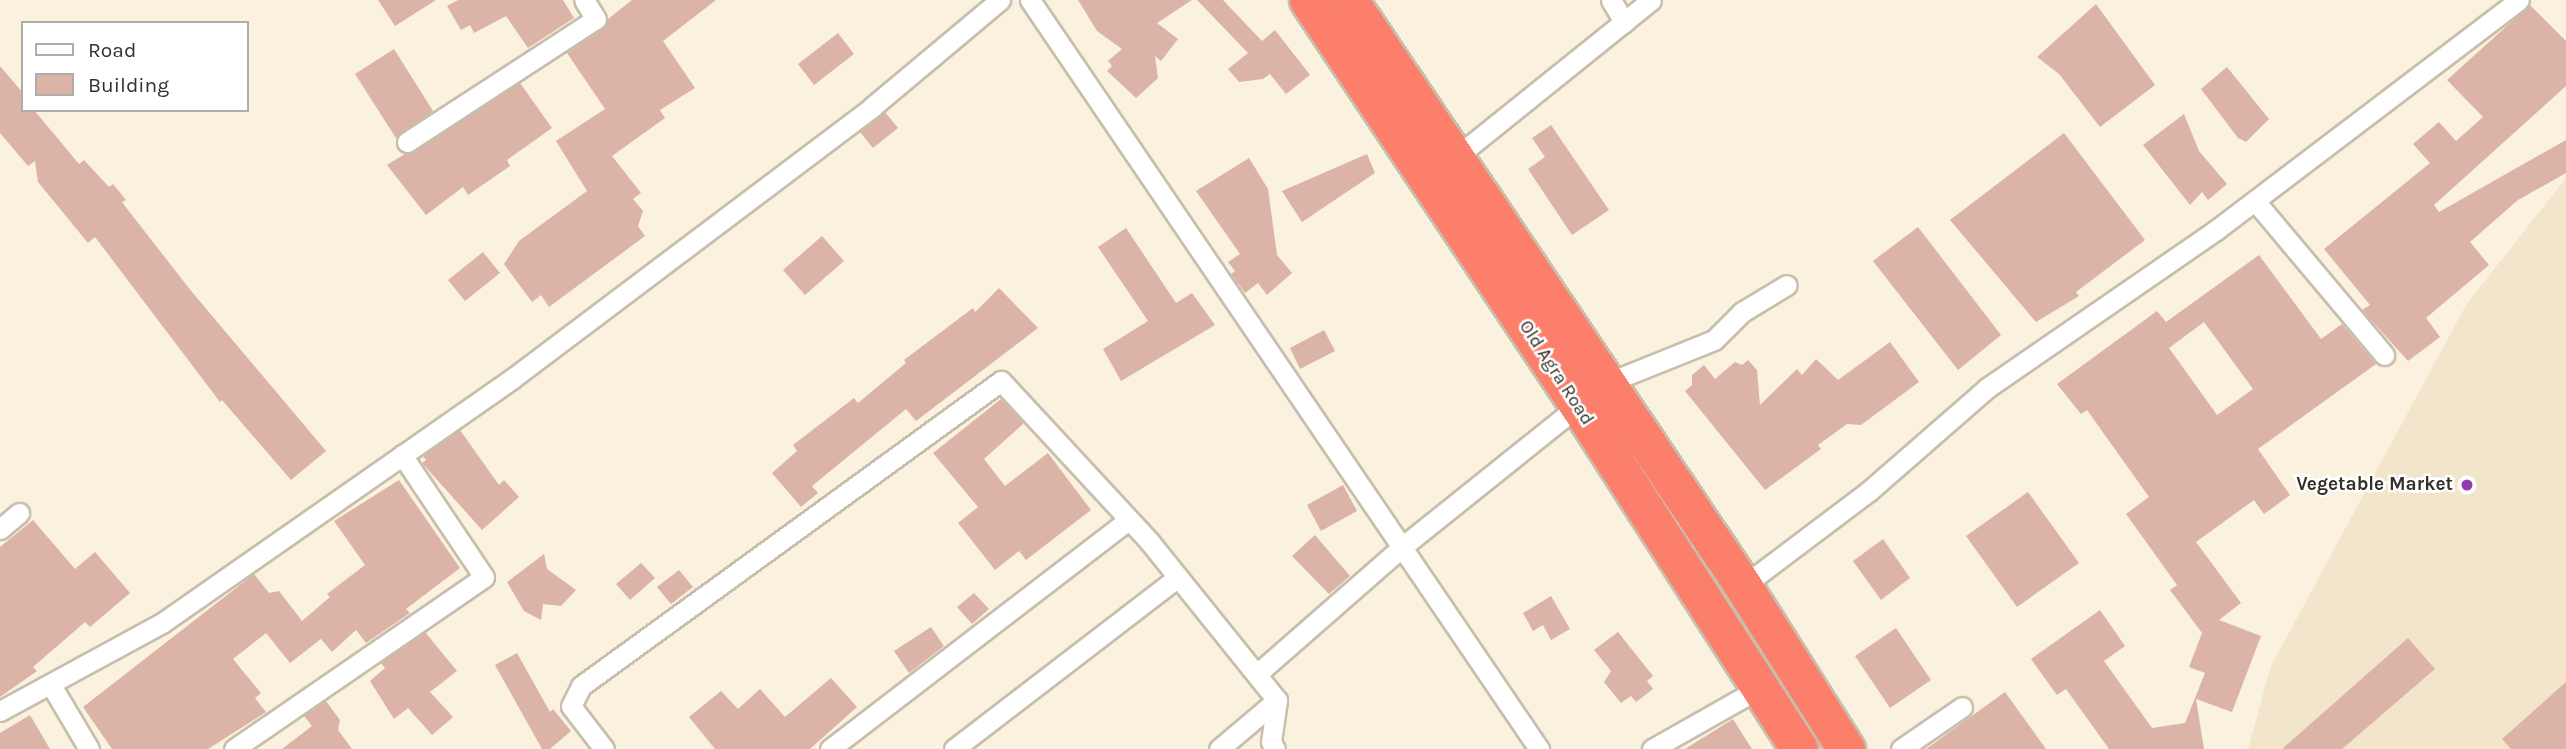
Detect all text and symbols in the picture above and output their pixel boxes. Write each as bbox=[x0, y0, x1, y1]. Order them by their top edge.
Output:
legend bbox=[21, 21, 248, 112]
text: Road bbox=[88, 38, 136, 62]
text: Building bbox=[88, 73, 169, 97]
street label: Old Agra Road bbox=[1514, 316, 1598, 430]
place label: Vegetable Market bbox=[2296, 474, 2453, 496]
marker: Vegetable Market bbox=[2459, 477, 2475, 493]

